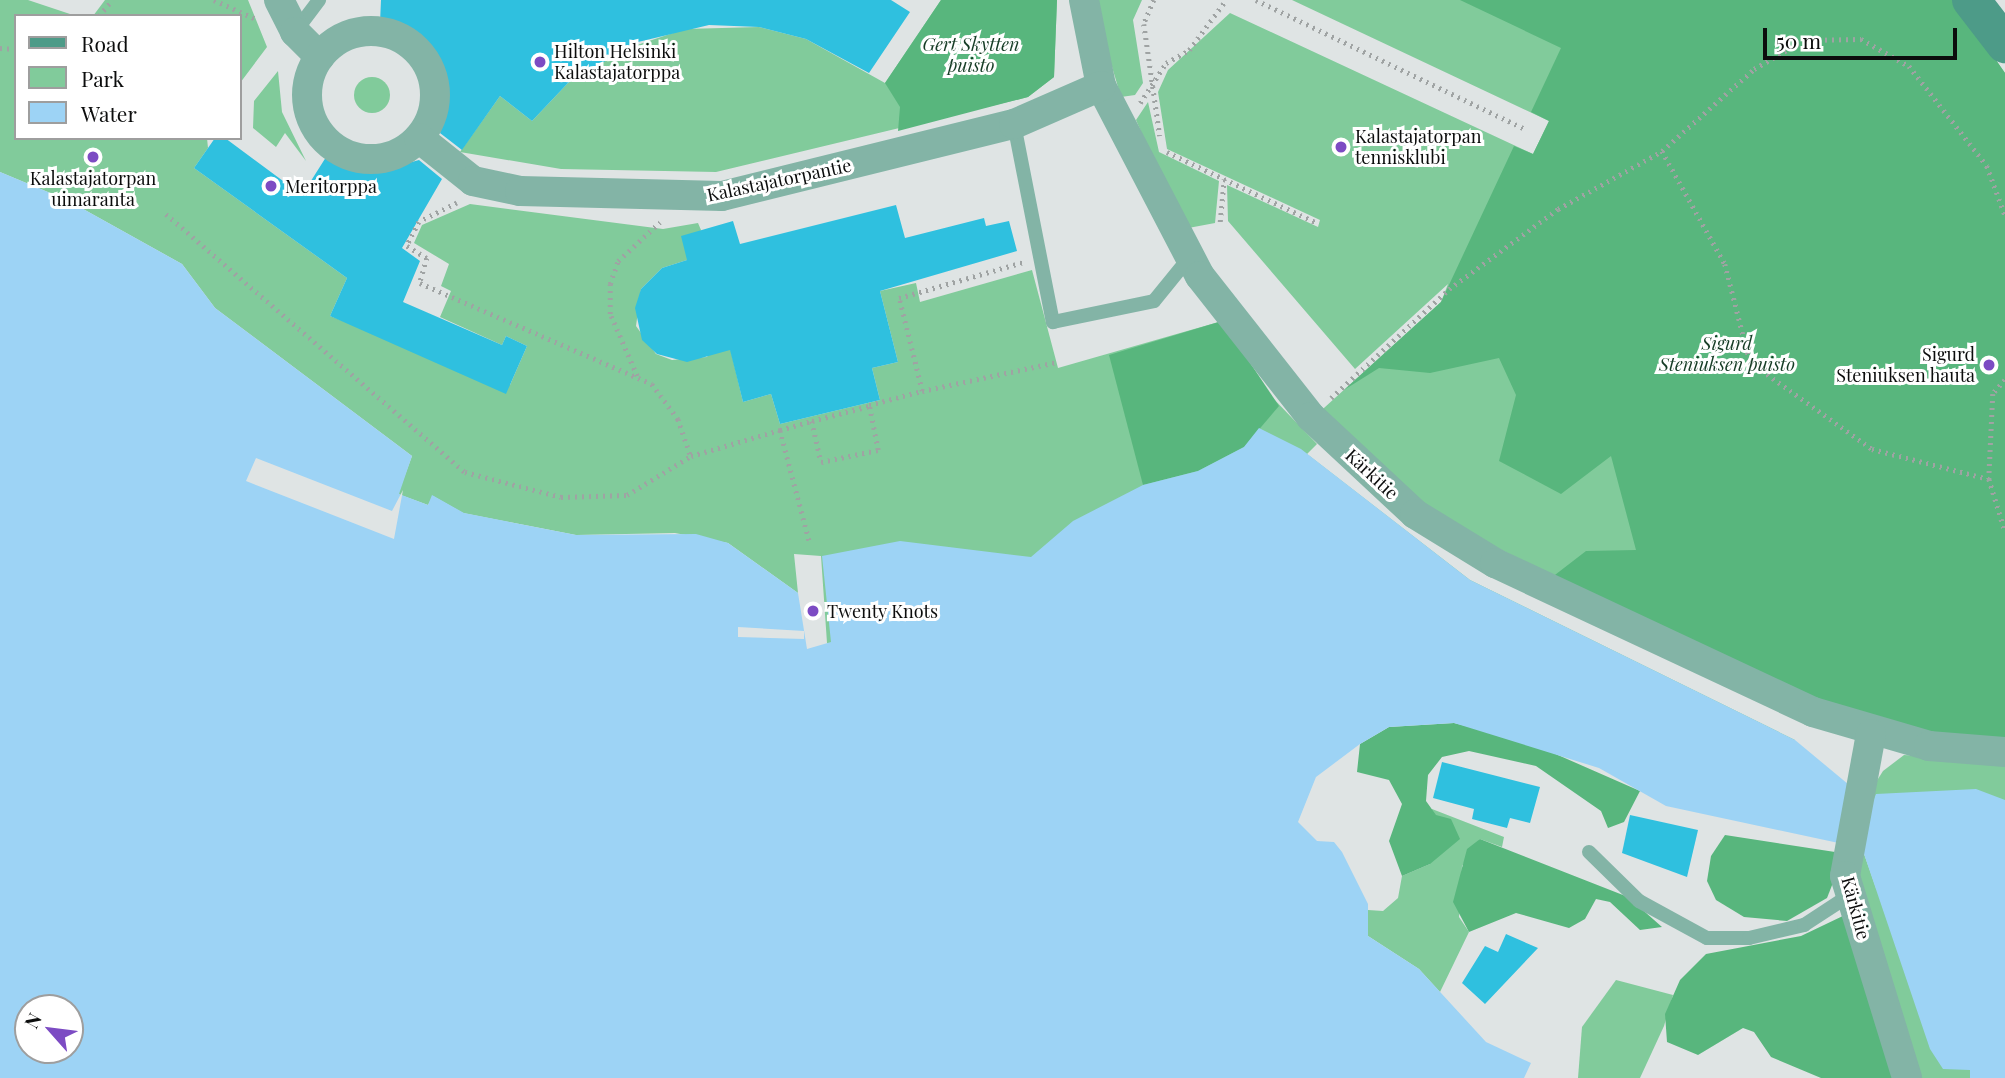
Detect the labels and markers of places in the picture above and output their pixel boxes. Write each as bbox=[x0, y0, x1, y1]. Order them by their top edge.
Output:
place label: Hilton Helsinki Kalastajatorppa bbox=[554, 41, 680, 84]
marker: Hilton Helsinki Kalastajatorppa bbox=[532, 54, 548, 70]
place label: Kalastajatorpan tennisklubi bbox=[1355, 126, 1481, 168]
marker: Kalastajatorpan tennisklubi bbox=[1333, 139, 1349, 155]
marker: Kalastajatorpan uimaranta bbox=[85, 149, 101, 165]
place label: Kalastajatorpan uimaranta bbox=[30, 168, 156, 210]
place label: Meritorppa bbox=[285, 175, 377, 197]
marker: Meritorppa bbox=[263, 178, 279, 194]
place label: Sigurd Steniuksen hauta bbox=[1836, 344, 1975, 386]
marker: Sigurd Steniuksen hauta bbox=[1981, 357, 1997, 373]
place label: Twenty Knots bbox=[827, 600, 938, 622]
marker: Twenty Knots bbox=[805, 603, 821, 619]

